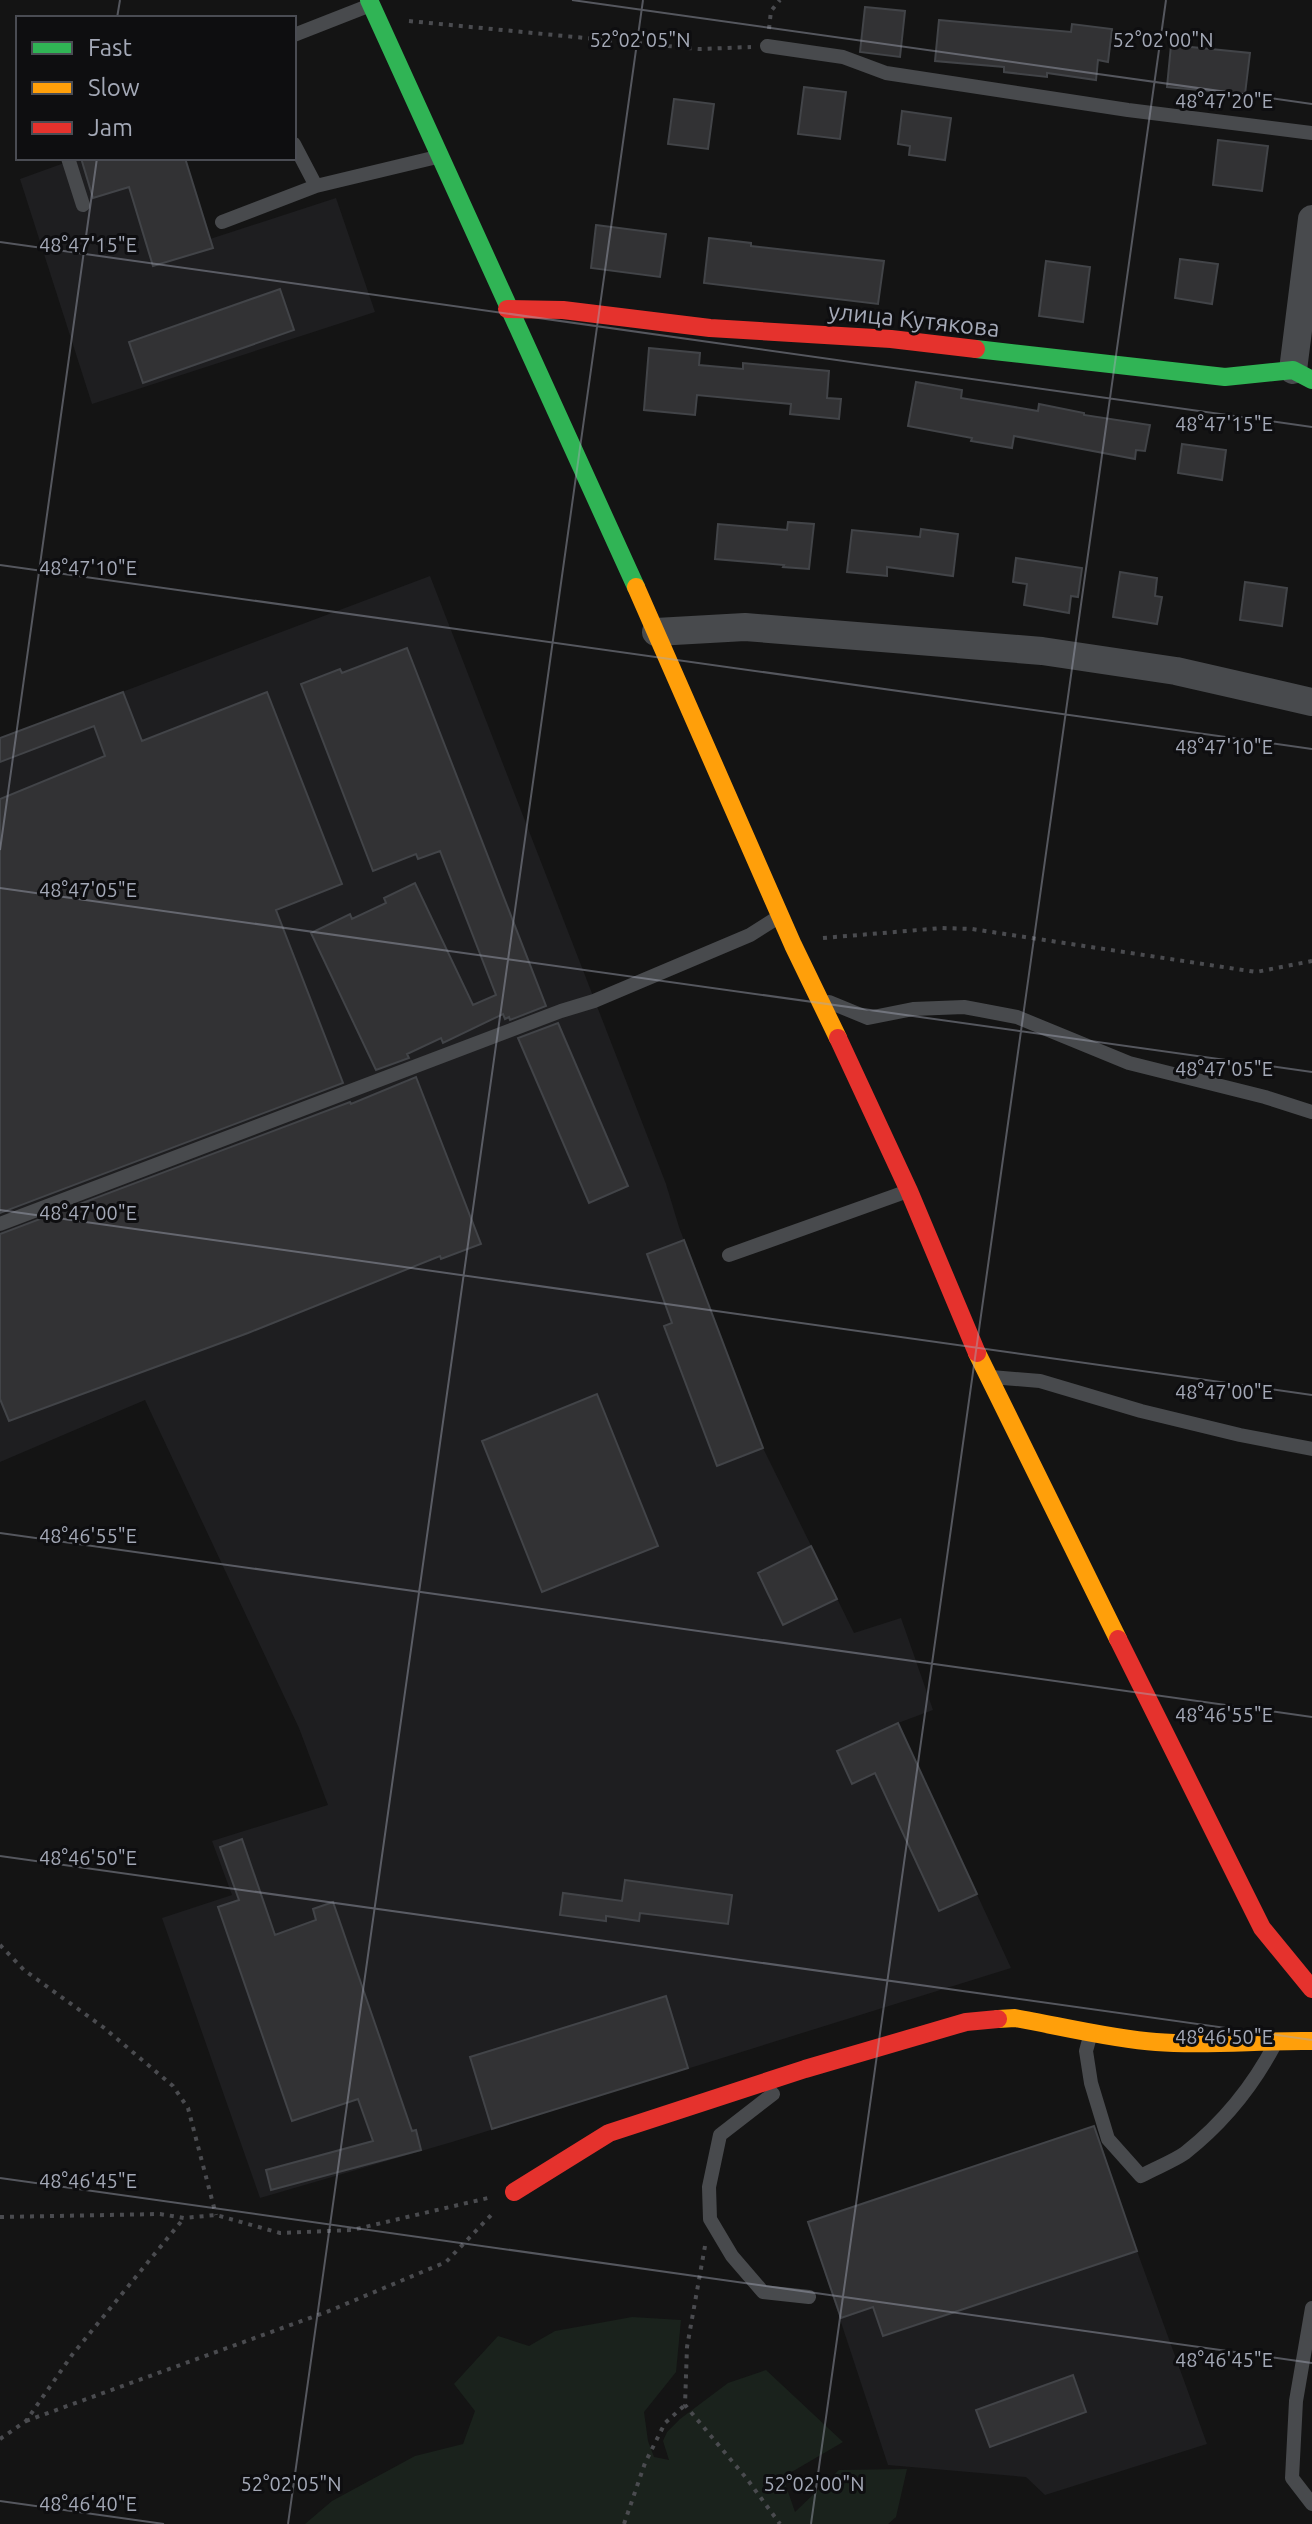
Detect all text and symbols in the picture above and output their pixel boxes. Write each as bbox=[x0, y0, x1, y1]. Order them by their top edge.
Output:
legend bbox=[16, 16, 296, 160]
text: 52°02'05"N bbox=[589, 28, 691, 51]
text: 52°02'00"N bbox=[1112, 28, 1214, 51]
text: Fast bbox=[88, 34, 132, 61]
text: Slow bbox=[88, 74, 140, 101]
text: 48°47'20"E bbox=[1175, 89, 1273, 112]
text: Jam bbox=[88, 114, 133, 141]
text: 48°47'15"E bbox=[39, 233, 137, 256]
street label: улица Кутякова bbox=[827, 297, 1001, 342]
text: 48°47'15"E bbox=[1175, 412, 1273, 435]
text: 48°47'10"E bbox=[39, 556, 137, 579]
text: 48°47'10"E bbox=[1175, 735, 1273, 758]
text: 48°47'05"E bbox=[39, 878, 137, 901]
text: 48°47'05"E bbox=[1175, 1057, 1273, 1080]
text: 48°47'00"E bbox=[39, 1201, 137, 1224]
text: 48°47'00"E bbox=[1175, 1380, 1273, 1403]
text: 48°46'55"E bbox=[39, 1524, 137, 1547]
text: 48°46'55"E bbox=[1175, 1703, 1273, 1726]
text: 48°46'50"E bbox=[39, 1846, 137, 1869]
text: 48°46'50"E bbox=[1175, 2025, 1273, 2048]
text: 48°46'45"E bbox=[39, 2169, 137, 2192]
text: 48°46'45"E bbox=[1175, 2348, 1273, 2371]
text: 52°02'05"N bbox=[240, 2472, 342, 2495]
text: 52°02'00"N bbox=[763, 2472, 865, 2495]
text: 48°46'40"E bbox=[39, 2492, 137, 2515]

